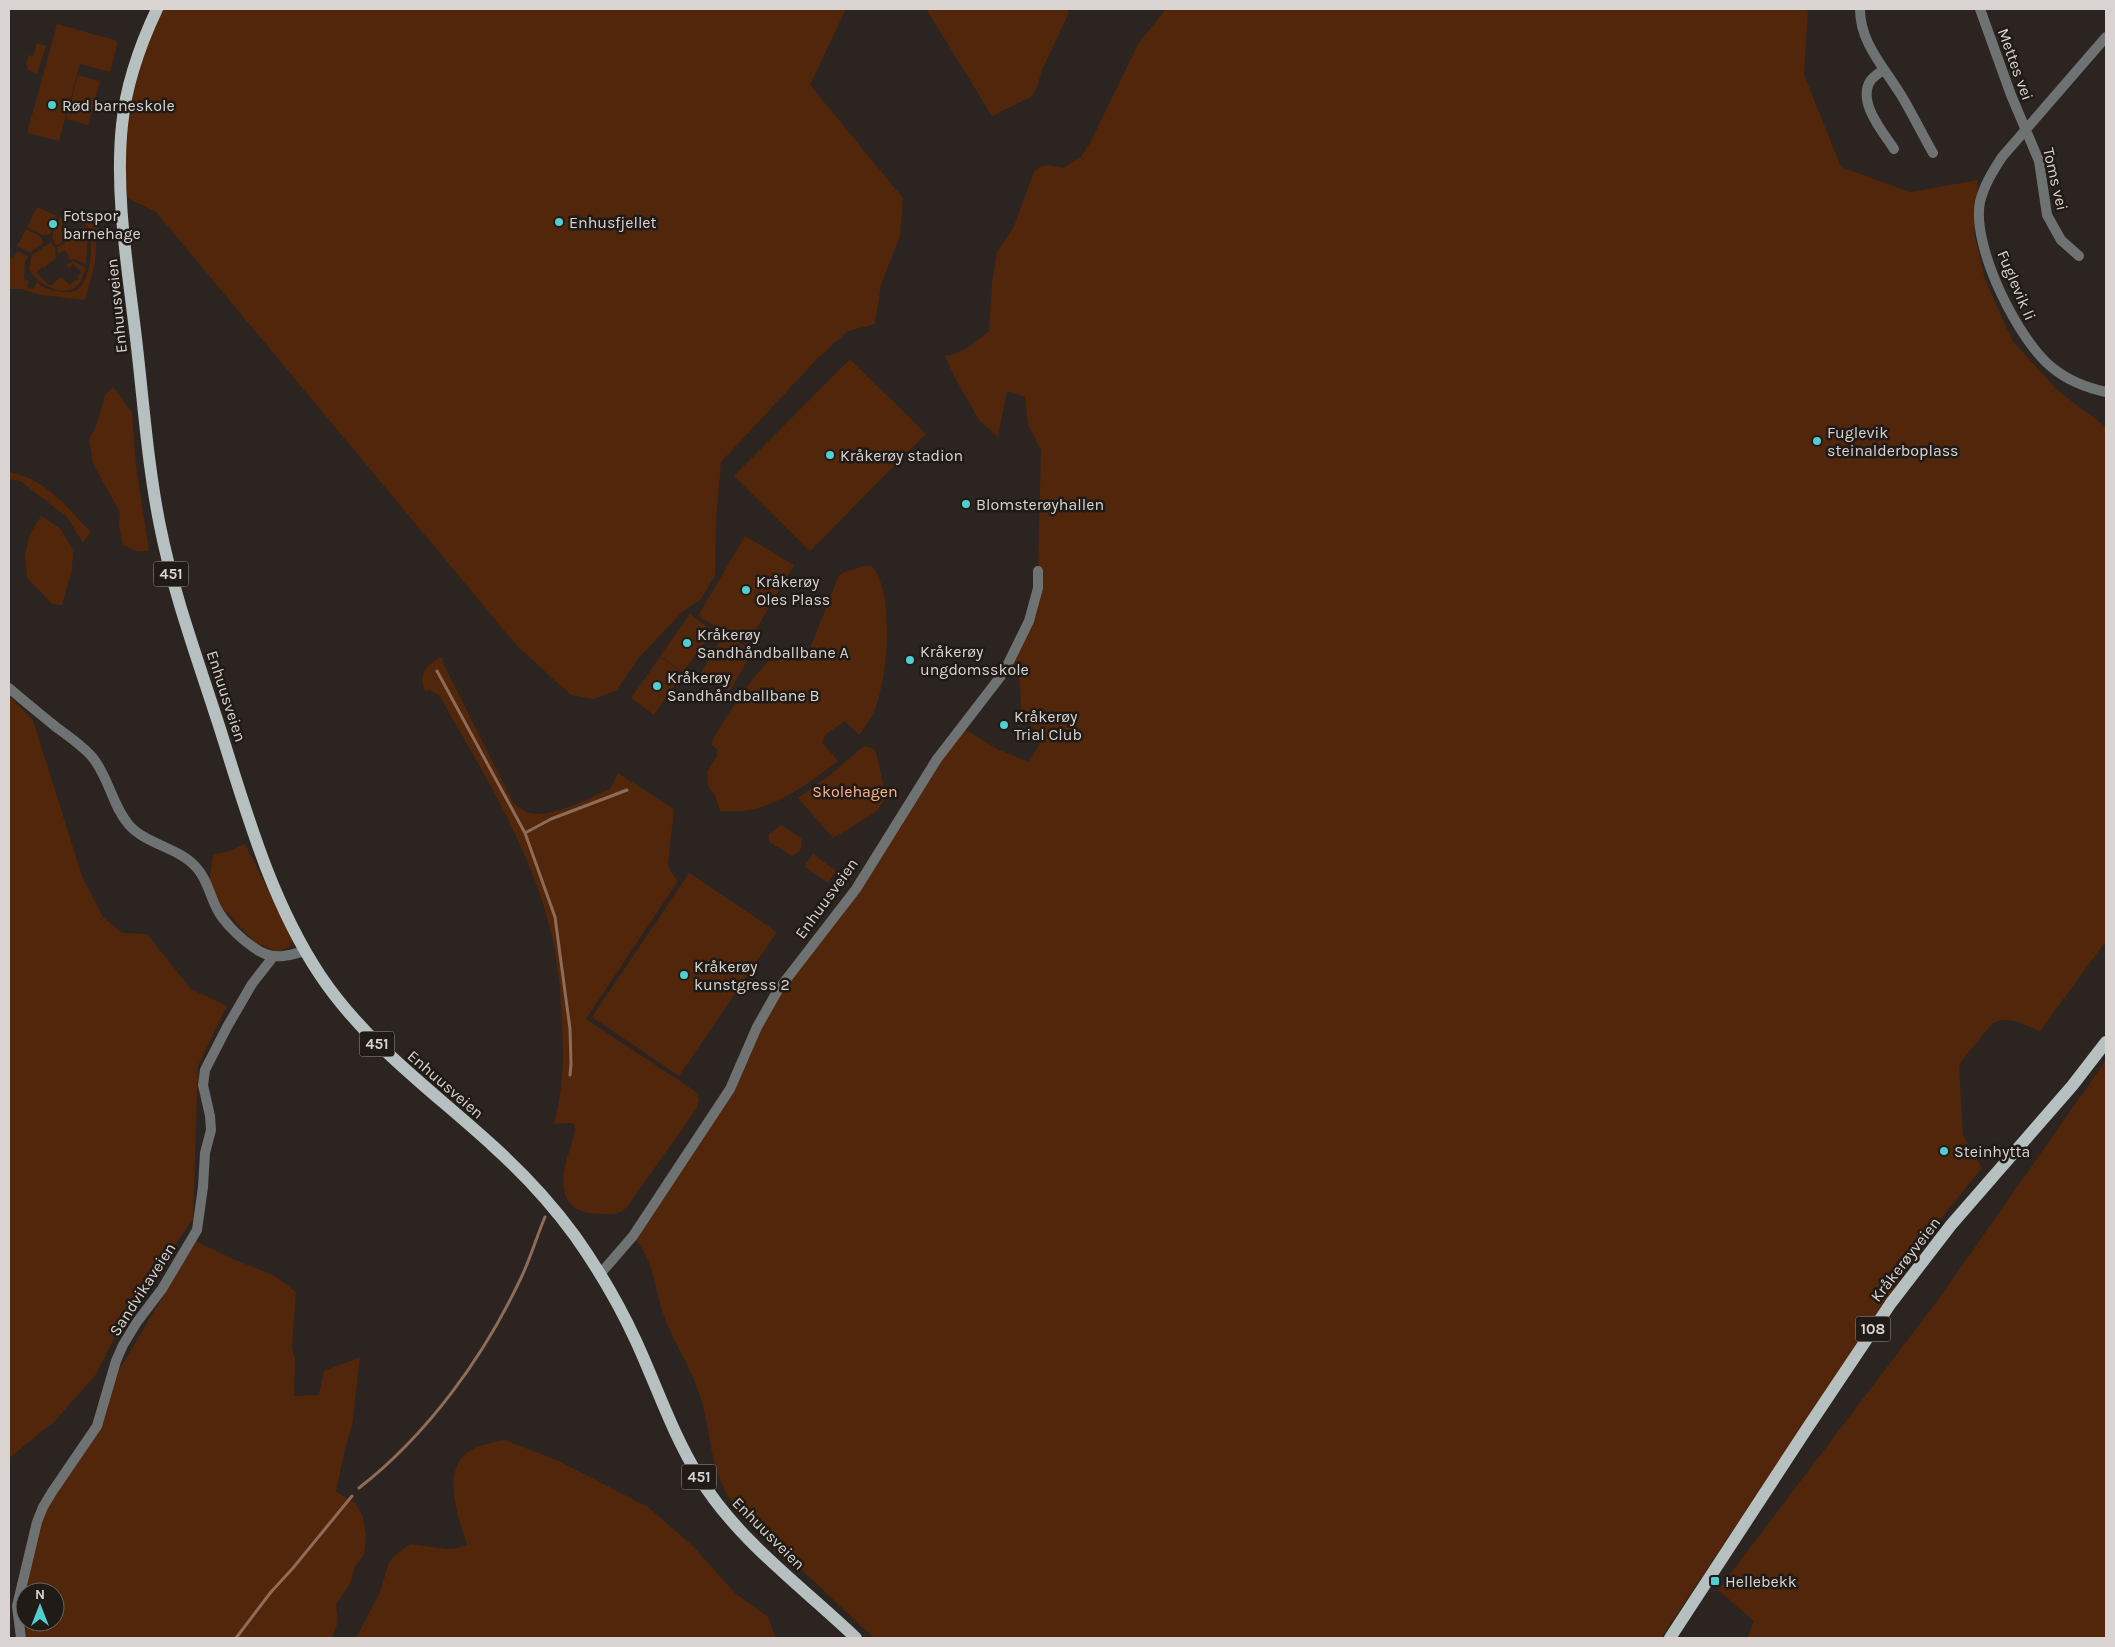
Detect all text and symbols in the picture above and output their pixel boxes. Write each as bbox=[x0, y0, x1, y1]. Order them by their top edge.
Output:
street label: Mettes vei bbox=[1994, 26, 2037, 103]
place label: Rød barneskole bbox=[62, 96, 175, 115]
marker: Rød barneskole bbox=[46, 99, 58, 111]
street label: Toms vei bbox=[2039, 146, 2072, 212]
place label: Fotspor barnehage bbox=[63, 206, 141, 243]
place label: Enhusfjellet bbox=[569, 213, 657, 232]
marker: Enhusfjellet bbox=[553, 216, 565, 228]
marker: Fotspor barnehage bbox=[47, 218, 59, 230]
street label: Fuglevik li bbox=[1993, 247, 2040, 323]
street label: Enhuusveien bbox=[102, 258, 131, 354]
place label: Fuglevik steinalderboplass bbox=[1827, 423, 1959, 460]
marker: Fuglevik steinalderboplass bbox=[1811, 435, 1823, 447]
place label: Kråkerøy stadion bbox=[840, 446, 963, 465]
marker: Kråkerøy stadion bbox=[824, 449, 836, 461]
place label: Blomsterøyhallen bbox=[976, 495, 1104, 514]
marker: Blomsterøyhallen bbox=[960, 498, 972, 510]
road number: 451 bbox=[154, 562, 188, 586]
place label: Kråkerøy Oles Plass bbox=[756, 572, 830, 609]
marker: Kråkerøy Oles Plass bbox=[740, 584, 752, 596]
place label: Kråkerøy Sandhåndballbane A bbox=[697, 625, 849, 662]
marker: Kråkerøy Sandhåndballbane A bbox=[681, 637, 693, 649]
place label: Kråkerøy ungdomsskole bbox=[920, 642, 1029, 679]
street label: Enhuusveien bbox=[203, 648, 250, 744]
marker: Kråkerøy ungdomsskole bbox=[904, 654, 916, 666]
place label: Kråkerøy Sandhåndballbane B bbox=[667, 668, 819, 705]
marker: Kråkerøy Sandhåndballbane B bbox=[651, 680, 663, 692]
place label: Kråkerøy Trial Club bbox=[1014, 707, 1082, 744]
marker: Kråkerøy Trial Club bbox=[998, 719, 1010, 731]
park label: Skolehagen bbox=[812, 782, 898, 801]
street label: Enhuusveien bbox=[791, 854, 862, 942]
place label: Kråkerøy kunstgress 2 bbox=[694, 957, 790, 994]
marker: Kråkerøy kunstgress 2 bbox=[678, 969, 690, 981]
road number: 451 bbox=[360, 1032, 394, 1056]
street label: Enhuusveien bbox=[404, 1046, 488, 1123]
place label: Steinhytta bbox=[1954, 1142, 2030, 1161]
marker: Steinhytta bbox=[1938, 1145, 1950, 1157]
street label: Kråkerøyveien bbox=[1866, 1213, 1944, 1306]
street label: Sandvikaveien bbox=[105, 1239, 180, 1339]
road number: 108 bbox=[1856, 1316, 1890, 1342]
road number: 451 bbox=[682, 1464, 716, 1490]
street label: Enhuusveien bbox=[728, 1493, 809, 1574]
place label: Hellebekk bbox=[1725, 1572, 1797, 1591]
marker: Hellebekk bbox=[1709, 1575, 1721, 1587]
north arrow bbox=[15, 1582, 65, 1632]
text: N bbox=[35, 1586, 45, 1603]

